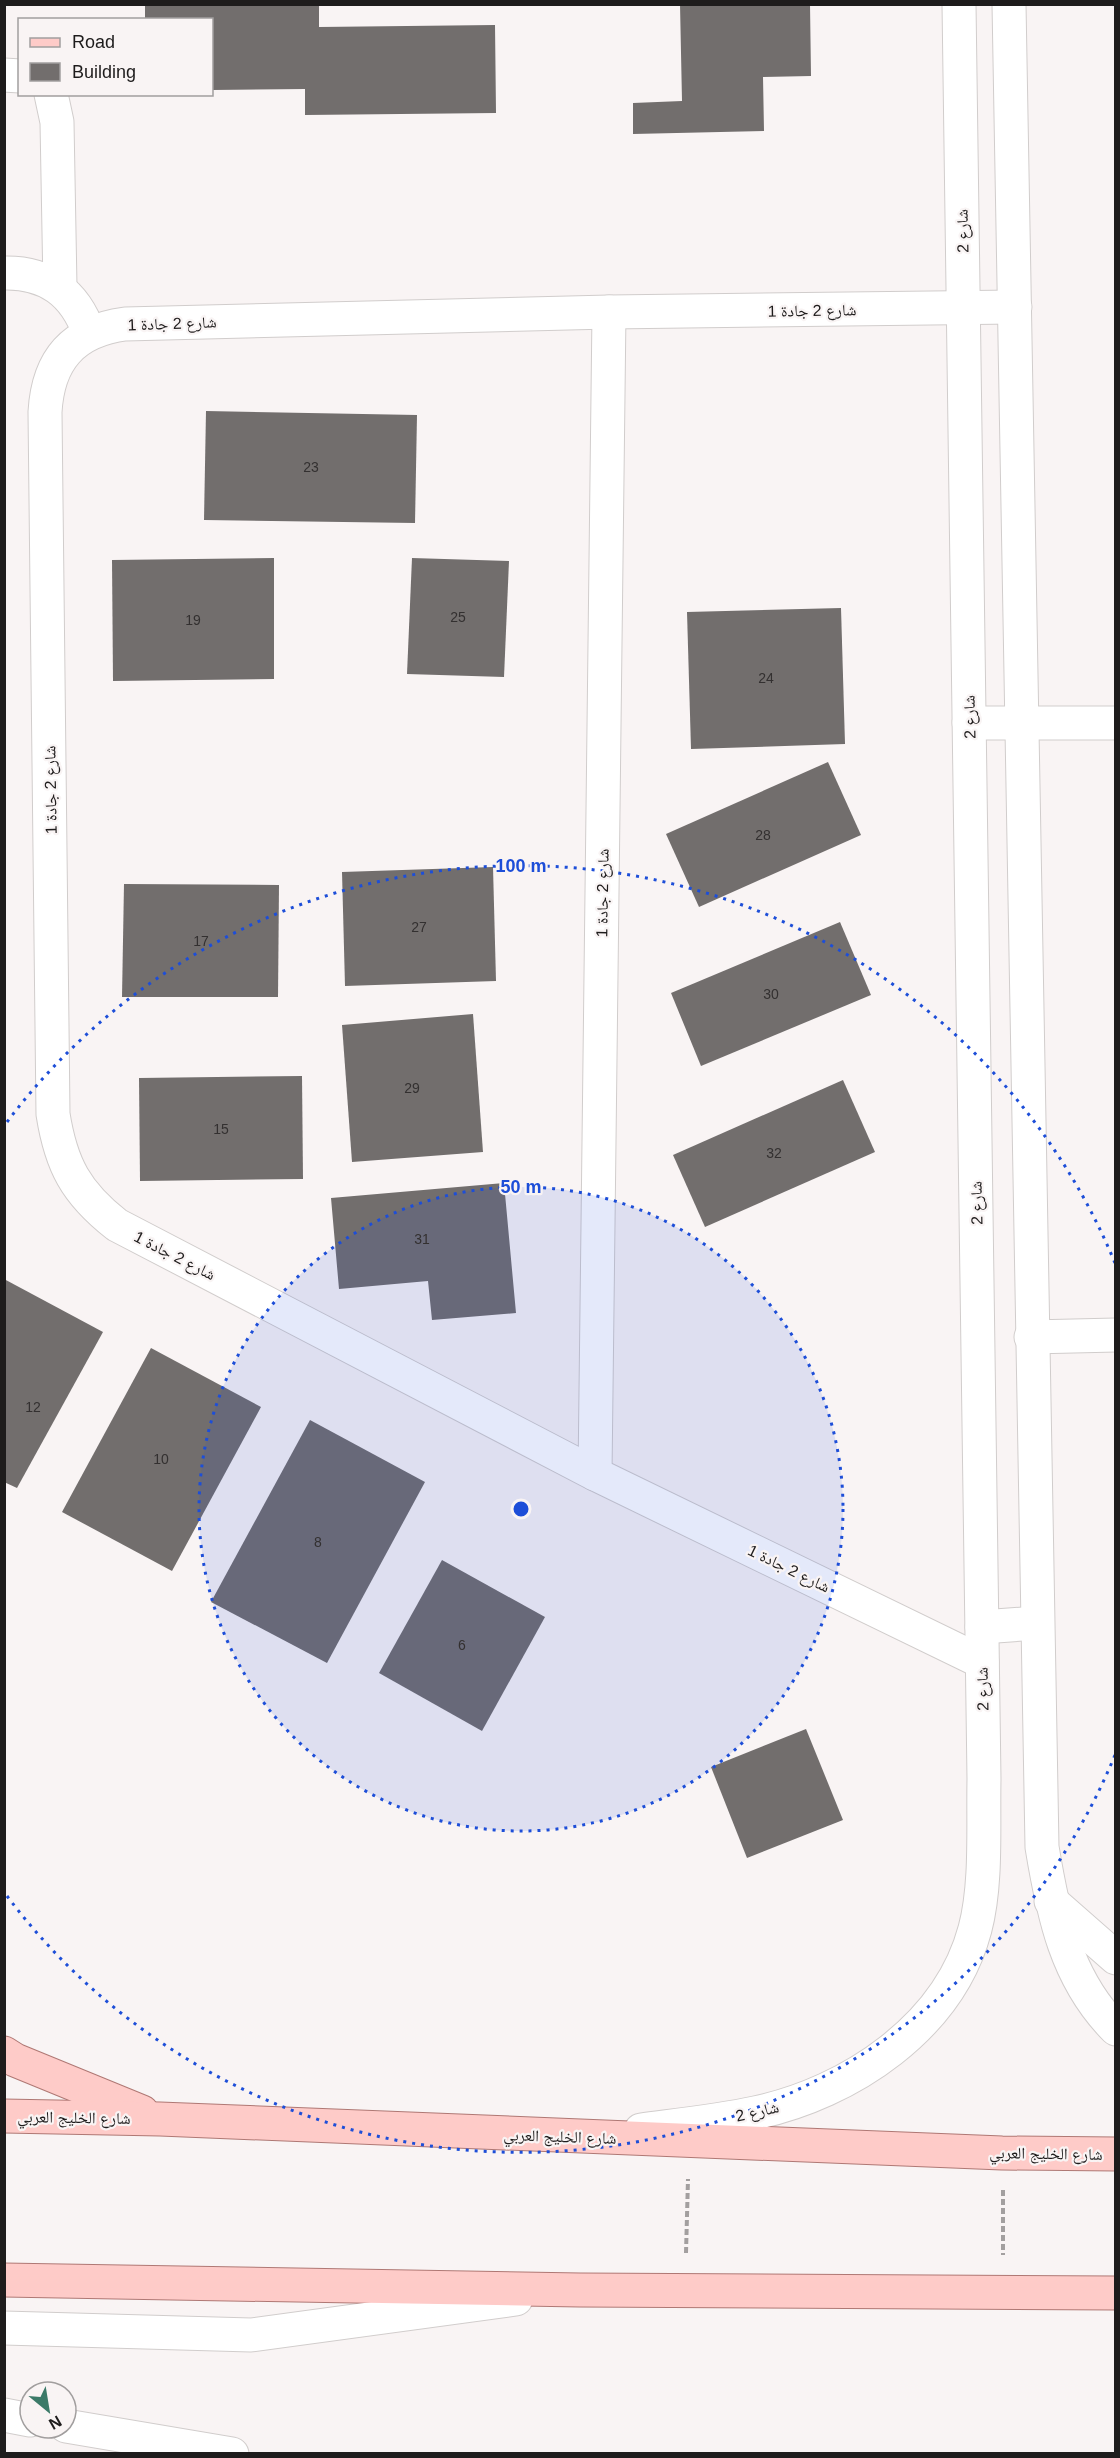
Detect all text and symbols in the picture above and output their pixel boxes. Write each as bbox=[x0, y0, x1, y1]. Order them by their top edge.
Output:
legend bbox=[18, 18, 213, 96]
text: Road bbox=[72, 32, 115, 52]
text: Building bbox=[72, 62, 136, 82]
street label: شارع 2 bbox=[954, 209, 973, 253]
street label: شارع 2 جادة 1 bbox=[767, 301, 857, 322]
street label: شارع 2 جادة 1 bbox=[127, 313, 217, 336]
house number: 23 bbox=[303, 459, 319, 475]
house number: 25 bbox=[450, 609, 466, 625]
house number: 19 bbox=[185, 612, 201, 628]
house number: 24 bbox=[758, 670, 774, 686]
street label: شارع 2 bbox=[961, 695, 980, 739]
street label: شارع 2 جادة 1 bbox=[41, 745, 62, 835]
house number: 28 bbox=[755, 827, 771, 843]
street label: شارع 2 جادة 1 bbox=[593, 848, 614, 938]
text: 100 m bbox=[495, 856, 547, 876]
house number: 27 bbox=[411, 919, 427, 935]
house number: 17 bbox=[193, 933, 209, 949]
house number: 30 bbox=[763, 986, 779, 1002]
house number: 29 bbox=[404, 1080, 420, 1096]
house number: 15 bbox=[213, 1121, 229, 1137]
house number: 32 bbox=[766, 1145, 782, 1161]
text: 50 m bbox=[500, 1177, 542, 1197]
street label: شارع 2 bbox=[968, 1181, 987, 1225]
street label: شارع 2 جادة 1 bbox=[130, 1228, 218, 1285]
house number: 31 bbox=[414, 1231, 430, 1247]
house number: 12 bbox=[25, 1399, 41, 1415]
house number: 10 bbox=[153, 1451, 169, 1467]
centre of rings bbox=[511, 1499, 531, 1519]
house number: 8 bbox=[314, 1534, 322, 1550]
street label: شارع 2 جادة 1 bbox=[744, 1541, 832, 1597]
house number: 6 bbox=[458, 1637, 466, 1653]
street label: شارع 2 bbox=[974, 1667, 993, 1711]
street label: شارع 2 bbox=[734, 2098, 781, 2127]
street label: شارع الخليج العربي bbox=[17, 2108, 131, 2131]
street label: شارع الخليج العربي bbox=[503, 2126, 617, 2151]
street label: شارع الخليج العربي bbox=[989, 2144, 1103, 2167]
north arrow bbox=[18, 2380, 78, 2440]
text: N bbox=[46, 2412, 65, 2433]

